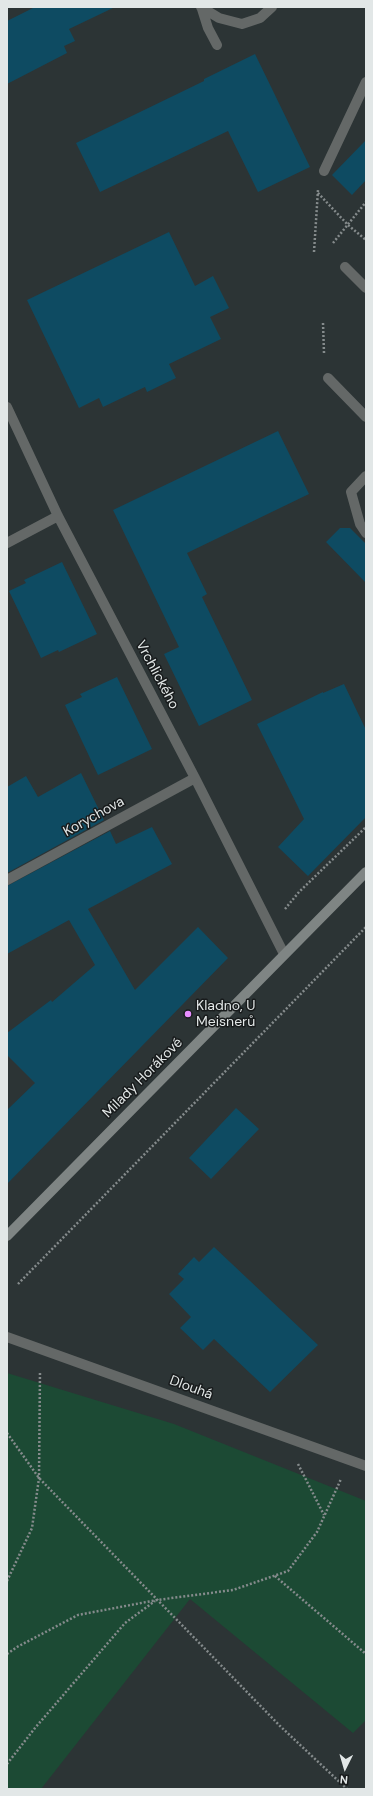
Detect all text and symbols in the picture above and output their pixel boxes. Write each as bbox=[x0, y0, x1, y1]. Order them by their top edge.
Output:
street label: Vrchlického bbox=[132, 638, 182, 712]
street label: Korychova bbox=[61, 793, 127, 841]
place label: Kladno, U Meisnerů bbox=[196, 998, 255, 1030]
marker: Kladno, U Meisnerů bbox=[183, 1009, 193, 1019]
street label: Milady Horákové bbox=[99, 1034, 187, 1122]
street label: Dlouhá bbox=[167, 1372, 215, 1404]
north arrow bbox=[325, 1748, 365, 1788]
text: N bbox=[339, 1773, 349, 1787]

